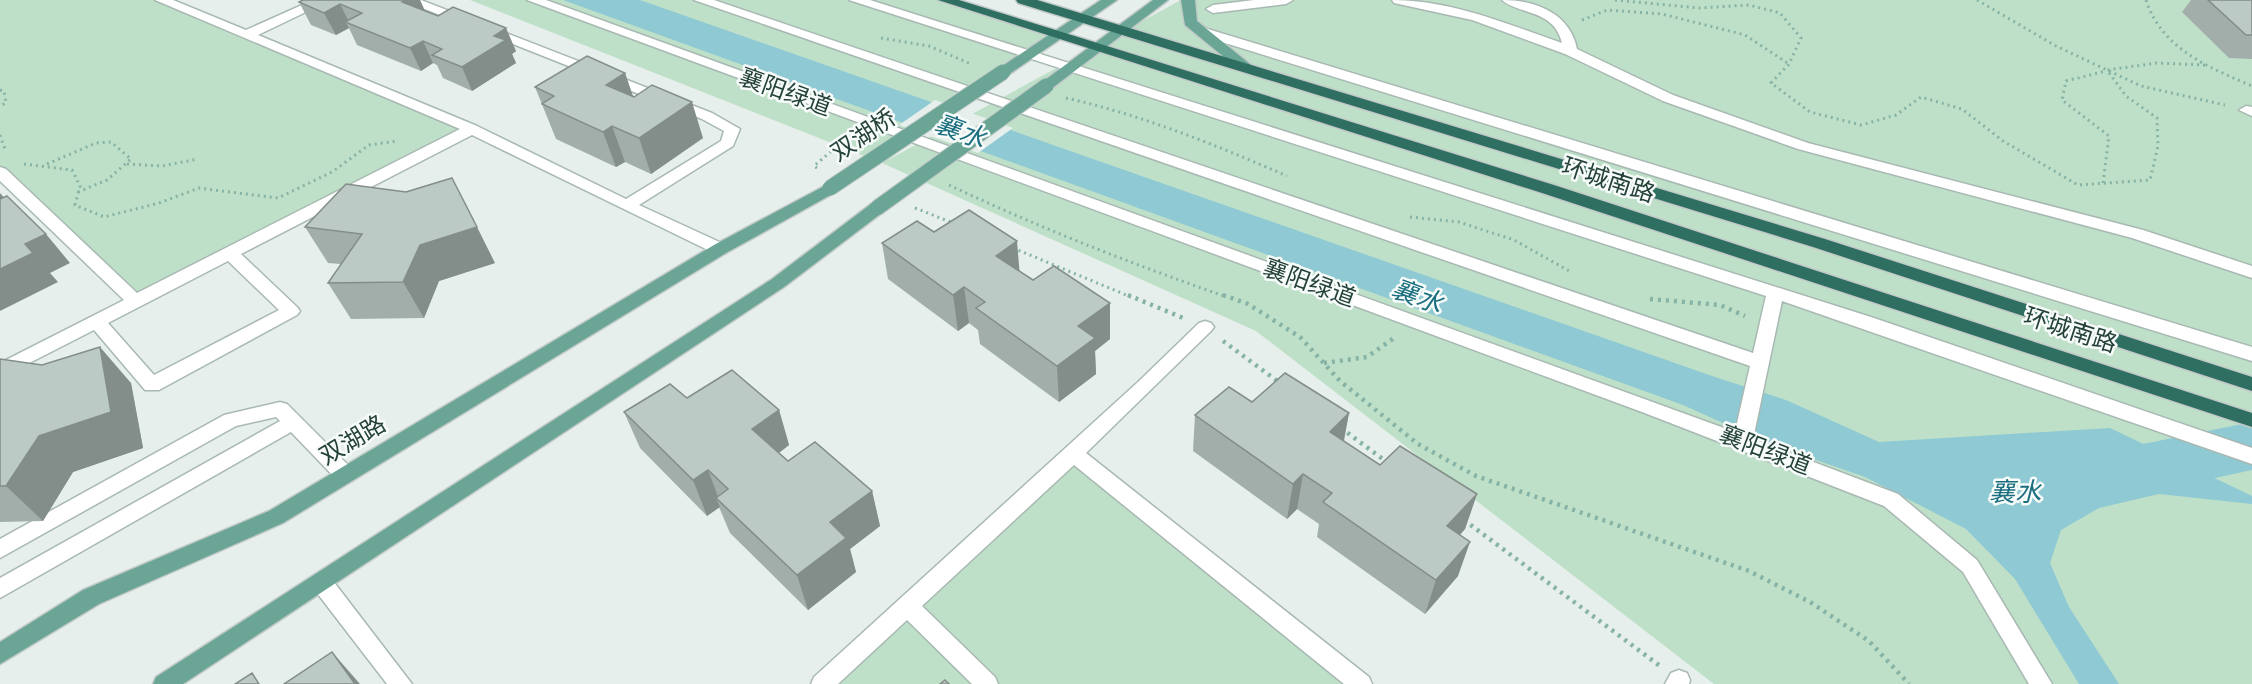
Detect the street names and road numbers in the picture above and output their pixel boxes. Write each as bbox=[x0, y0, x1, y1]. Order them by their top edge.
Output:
street label: 襄阳绿道 bbox=[736, 63, 835, 121]
street label: 双湖桥 bbox=[826, 104, 901, 166]
street label: 环城南路 bbox=[1559, 153, 1658, 207]
street label: 襄阳绿道 bbox=[1260, 254, 1359, 312]
street label: 环城南路 bbox=[2021, 303, 2120, 357]
street label: 双湖路 bbox=[315, 410, 390, 470]
street label: 襄阳绿道 bbox=[1716, 421, 1815, 479]

